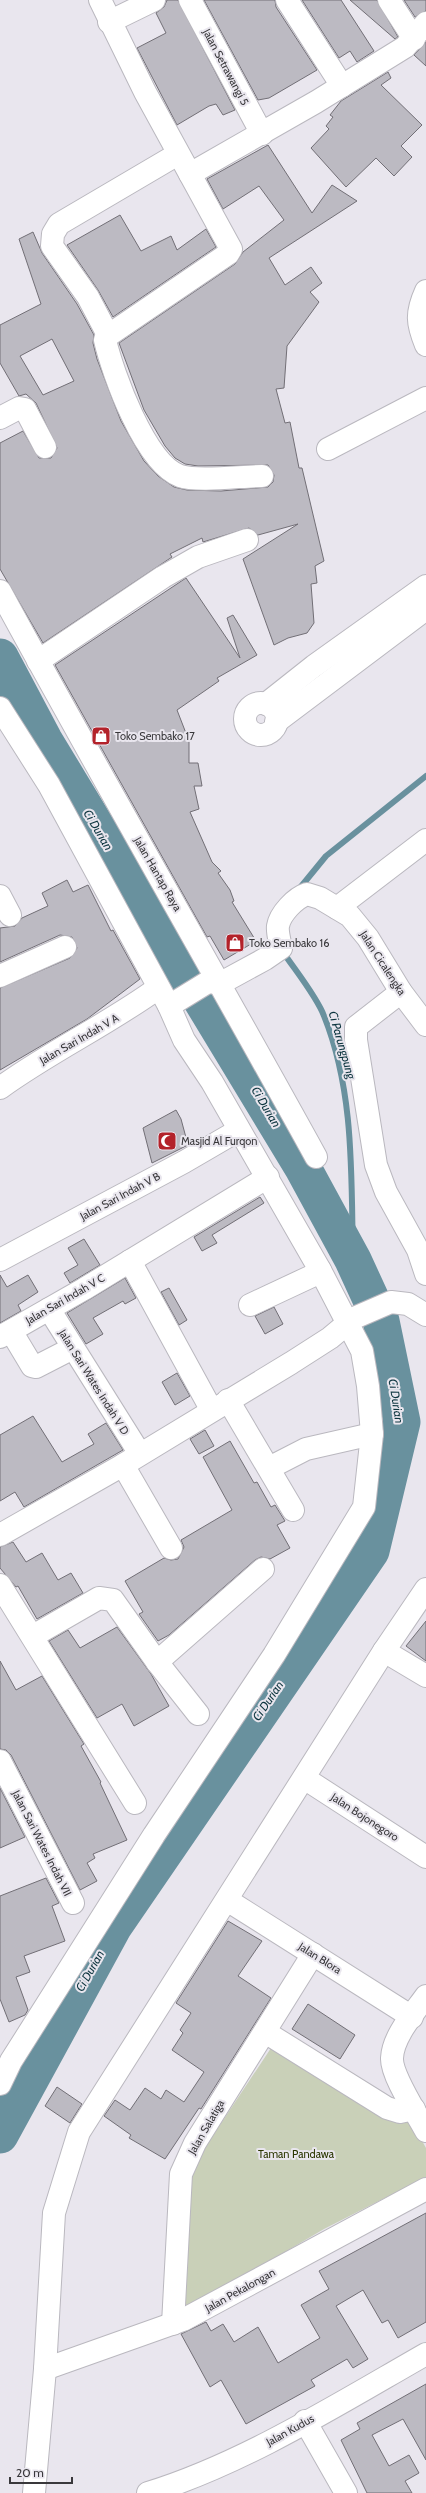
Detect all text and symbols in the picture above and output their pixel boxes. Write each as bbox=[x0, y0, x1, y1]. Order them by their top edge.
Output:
street label: Jalan Setrawangi 5 bbox=[199, 25, 252, 108]
shop icon: Toko Sembako 17 bbox=[90, 725, 112, 747]
place label: Toko Sembako 17 bbox=[115, 729, 195, 743]
water label: Ci Durian bbox=[80, 807, 116, 853]
street label: Jalan Hantap Raya bbox=[131, 833, 185, 914]
street label: Jalan Cicalengka bbox=[356, 927, 409, 999]
shop icon: Toko Sembako 16 bbox=[224, 932, 246, 954]
place label: Toko Sembako 16 bbox=[249, 936, 329, 950]
water label: Ci Parungpung bbox=[326, 1009, 359, 1081]
street label: Jalan Sari Indah V A bbox=[36, 1011, 121, 1068]
water label: Ci Durian bbox=[248, 1084, 284, 1130]
mosque icon: Masjid Al Furqon bbox=[156, 1130, 178, 1152]
place label: Masjid Al Furqon bbox=[181, 1134, 257, 1148]
street label: Jalan Sari Indah V B bbox=[77, 1169, 163, 1224]
street label: Jalan Sari Indah V C bbox=[22, 1271, 107, 1328]
street label: Jalan Sari Wates Indah V D bbox=[55, 1326, 132, 1437]
water label: Ci Durian bbox=[386, 1378, 407, 1424]
water label: Ci Durian bbox=[249, 1678, 286, 1724]
street label: Jalan Sari Wates Indah VII bbox=[9, 1787, 75, 1898]
street label: Jalan Bojonegoro bbox=[328, 1789, 402, 1844]
street label: Jalan Blora bbox=[295, 1939, 345, 1977]
water label: Ci Durian bbox=[72, 1947, 107, 1994]
street label: Jalan Salatiga bbox=[184, 2097, 228, 2158]
park label: Taman Pandawa bbox=[258, 2147, 335, 2161]
street label: Jalan Pekalongan bbox=[202, 2265, 278, 2316]
street label: Jalan Kudus bbox=[263, 2411, 317, 2449]
scale bar bbox=[10, 2459, 72, 2485]
text: 20 m bbox=[16, 2465, 44, 2480]

